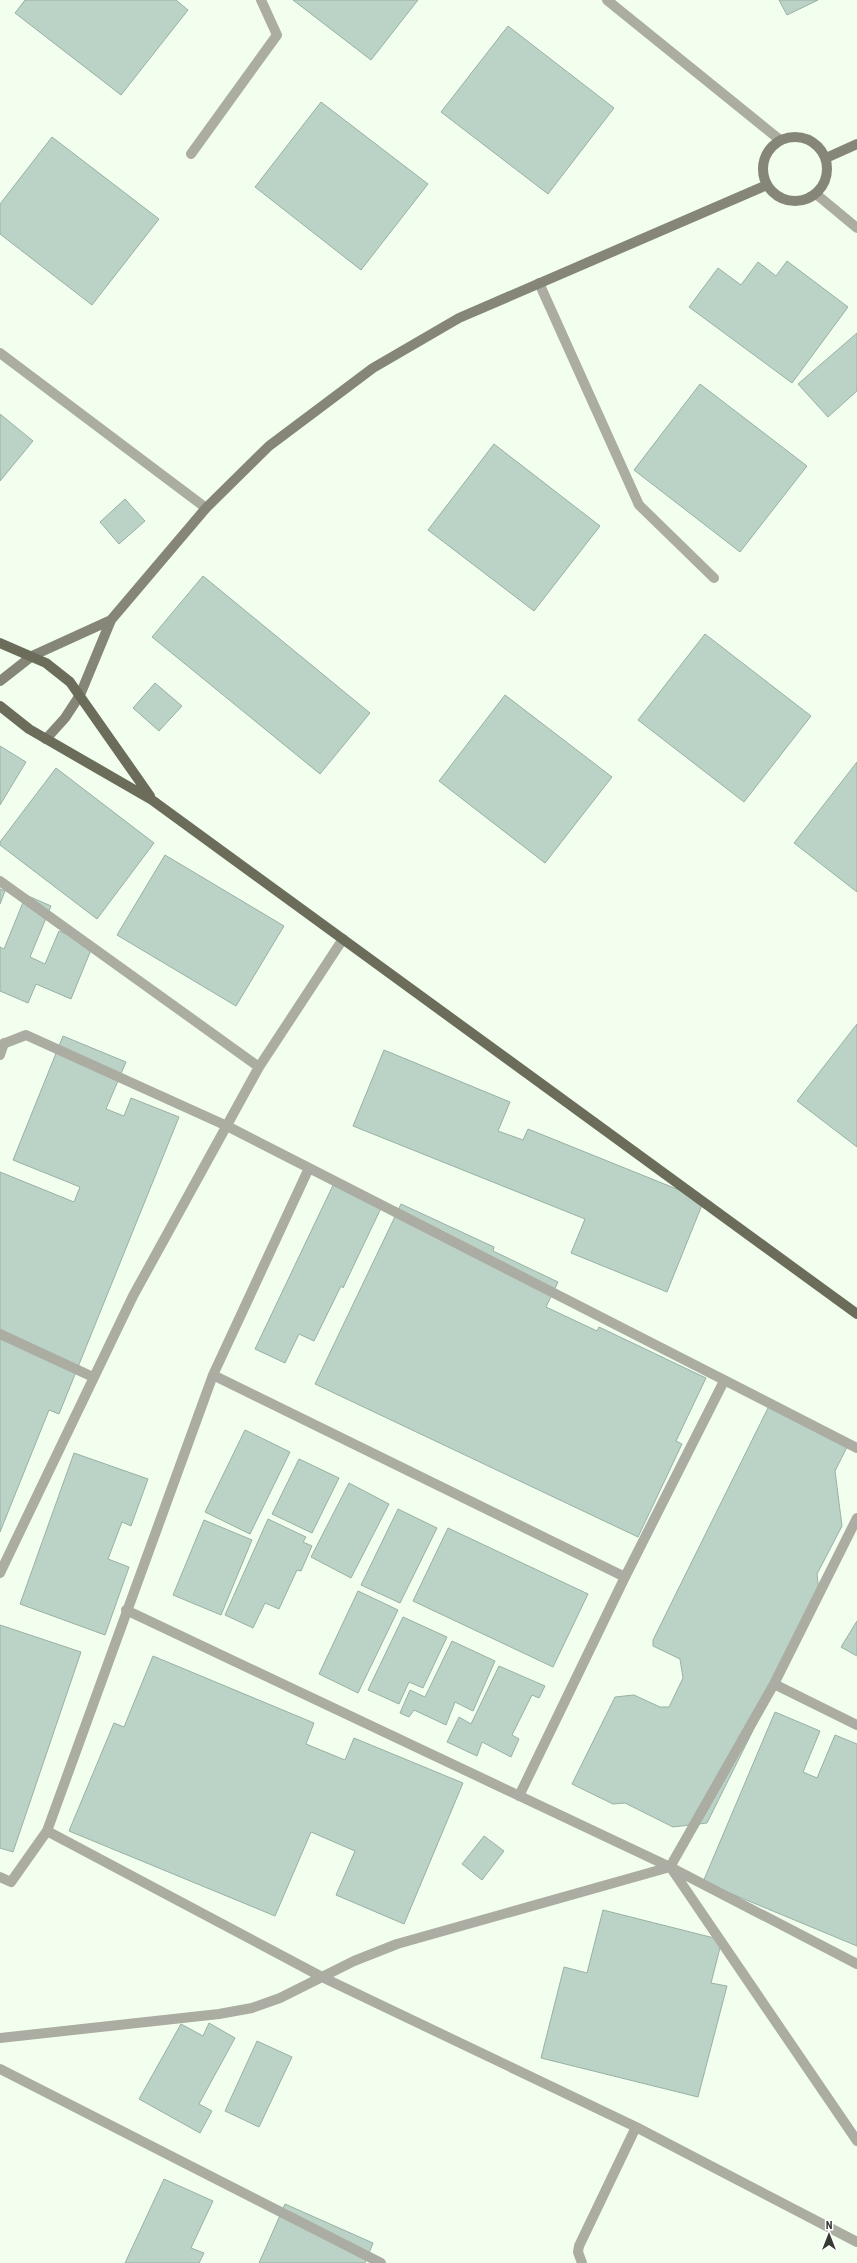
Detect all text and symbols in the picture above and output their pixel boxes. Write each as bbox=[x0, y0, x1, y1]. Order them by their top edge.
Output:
north arrow bbox=[809, 2215, 849, 2255]
text: N bbox=[826, 2219, 833, 2232]

